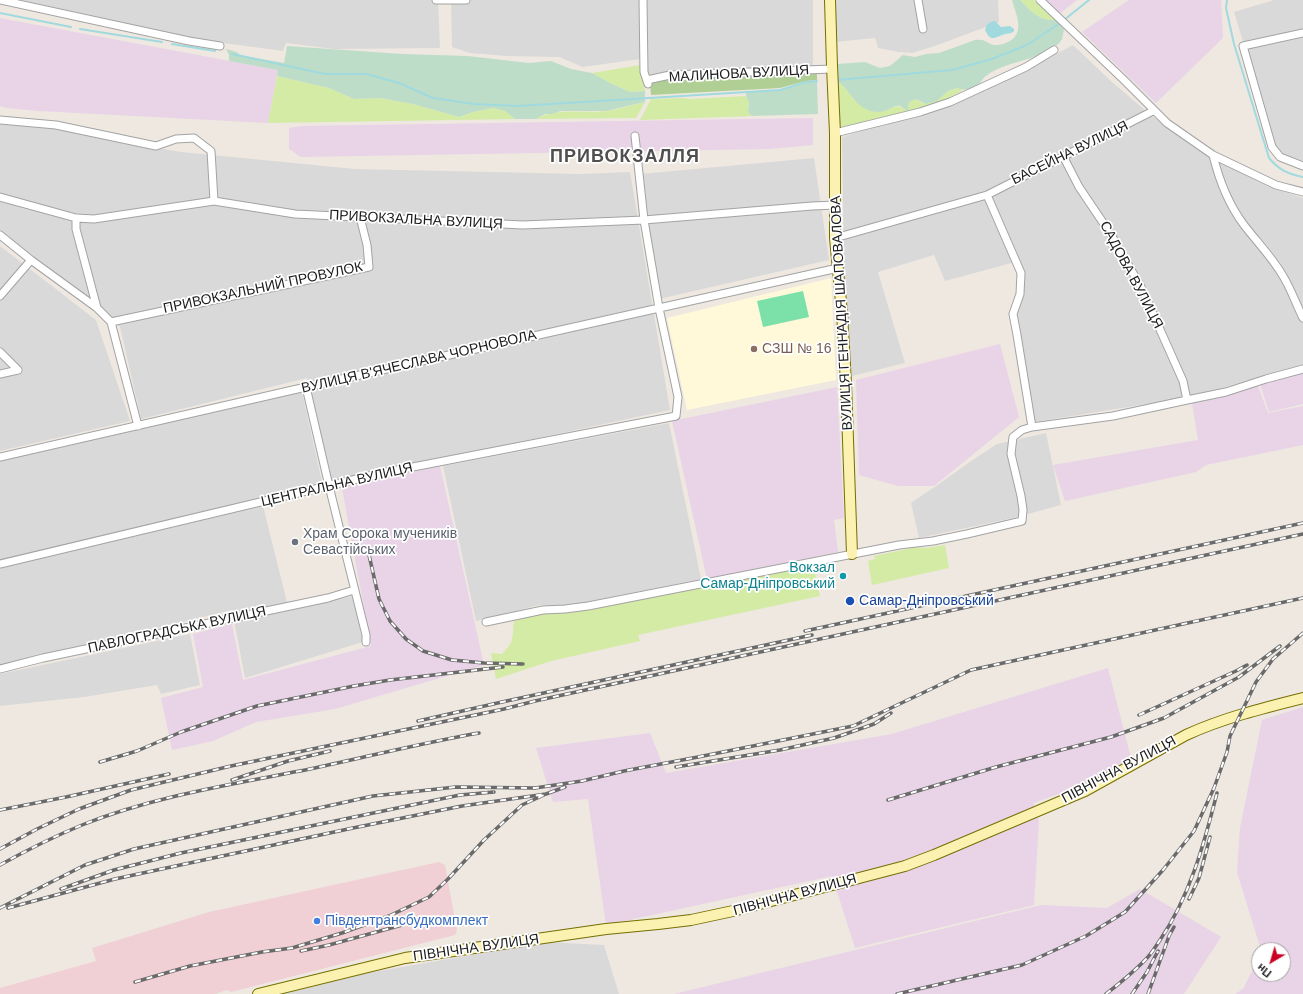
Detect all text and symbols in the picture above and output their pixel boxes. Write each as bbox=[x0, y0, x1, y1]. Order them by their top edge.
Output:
street label: МАЛИНОВА ВУЛИЦЯ bbox=[668, 62, 810, 86]
street label: БАСЕЙНА ВУЛИЦЯ bbox=[1009, 117, 1131, 189]
district label: ПРИВОКЗАЛЛЯ bbox=[550, 146, 700, 168]
street label: ВУЛИЦЯ ГЕННАДІЯ ШАПОВАЛОВА bbox=[827, 195, 857, 431]
street label: ПРИВОКЗАЛЬНА ВУЛИЦЯ bbox=[329, 207, 503, 233]
street label: САДОВА ВУЛИЦЯ bbox=[1096, 218, 1166, 332]
street label: ПРИВОКЗАЛЬНИЙ ПРОВУЛОК bbox=[162, 259, 364, 317]
street label: ВУЛИЦЯ В'ЯЧЕСЛАВА ЧОРНОВОЛА bbox=[300, 327, 538, 397]
place label: СЗШ № 16 bbox=[762, 341, 832, 357]
marker: СЗШ № 16 bbox=[749, 344, 759, 354]
street label: ЦЕНТРАЛЬНА ВУЛИЦЯ bbox=[260, 459, 414, 511]
place label: Храм Сорока мучеників Севастійських bbox=[303, 526, 457, 558]
marker: Храм Сорока мучеників Севастійських bbox=[290, 537, 300, 547]
place label: Вокзал Самар-Дніпровський bbox=[700, 560, 835, 592]
marker: Вокзал Самар-Дніпровський bbox=[838, 571, 848, 581]
place label: Самар-Дніпровський bbox=[859, 593, 994, 609]
marker: Самар-Дніпровський bbox=[844, 595, 856, 607]
street label: ПАВЛОГРАДСЬКА ВУЛИЦЯ bbox=[86, 603, 268, 657]
street label: ПІВНІЧНА ВУЛИЦЯ bbox=[1059, 733, 1179, 807]
street label: ПІВНІЧНА ВУЛИЦЯ bbox=[732, 870, 858, 920]
place label: Південтрансбудкомплект bbox=[325, 913, 488, 929]
marker: Південтрансбудкомплект bbox=[312, 916, 322, 926]
street label: ПІВНІЧНА ВУЛИЦЯ bbox=[412, 931, 540, 965]
north arrow bbox=[1251, 942, 1291, 982]
text: Пн bbox=[1255, 961, 1274, 980]

